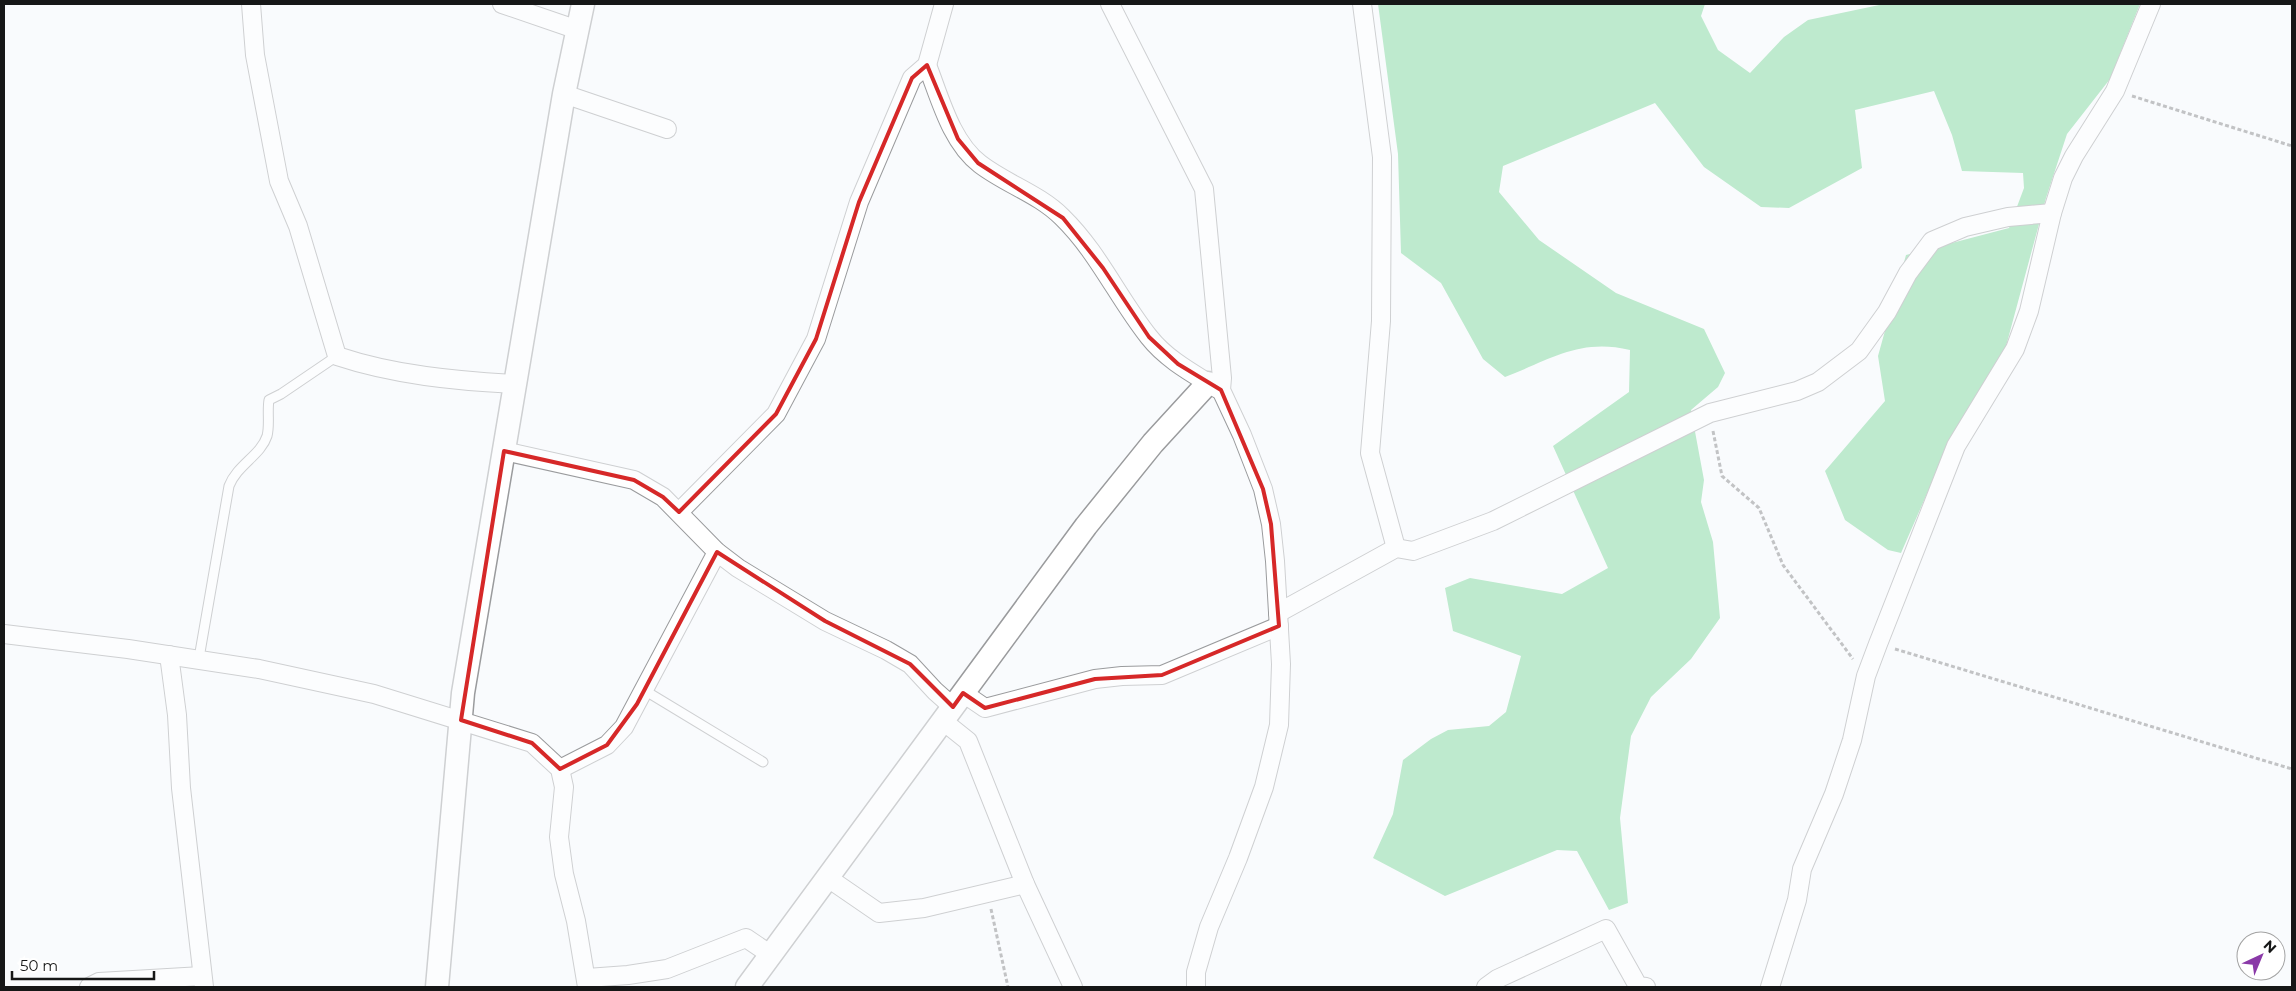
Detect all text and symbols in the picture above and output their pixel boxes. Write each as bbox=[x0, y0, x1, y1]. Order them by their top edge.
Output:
north arrow bbox=[2236, 931, 2286, 981]
text: N bbox=[2260, 936, 2280, 957]
scale bar bbox=[12, 948, 155, 980]
text: 50 m bbox=[20, 956, 58, 975]

